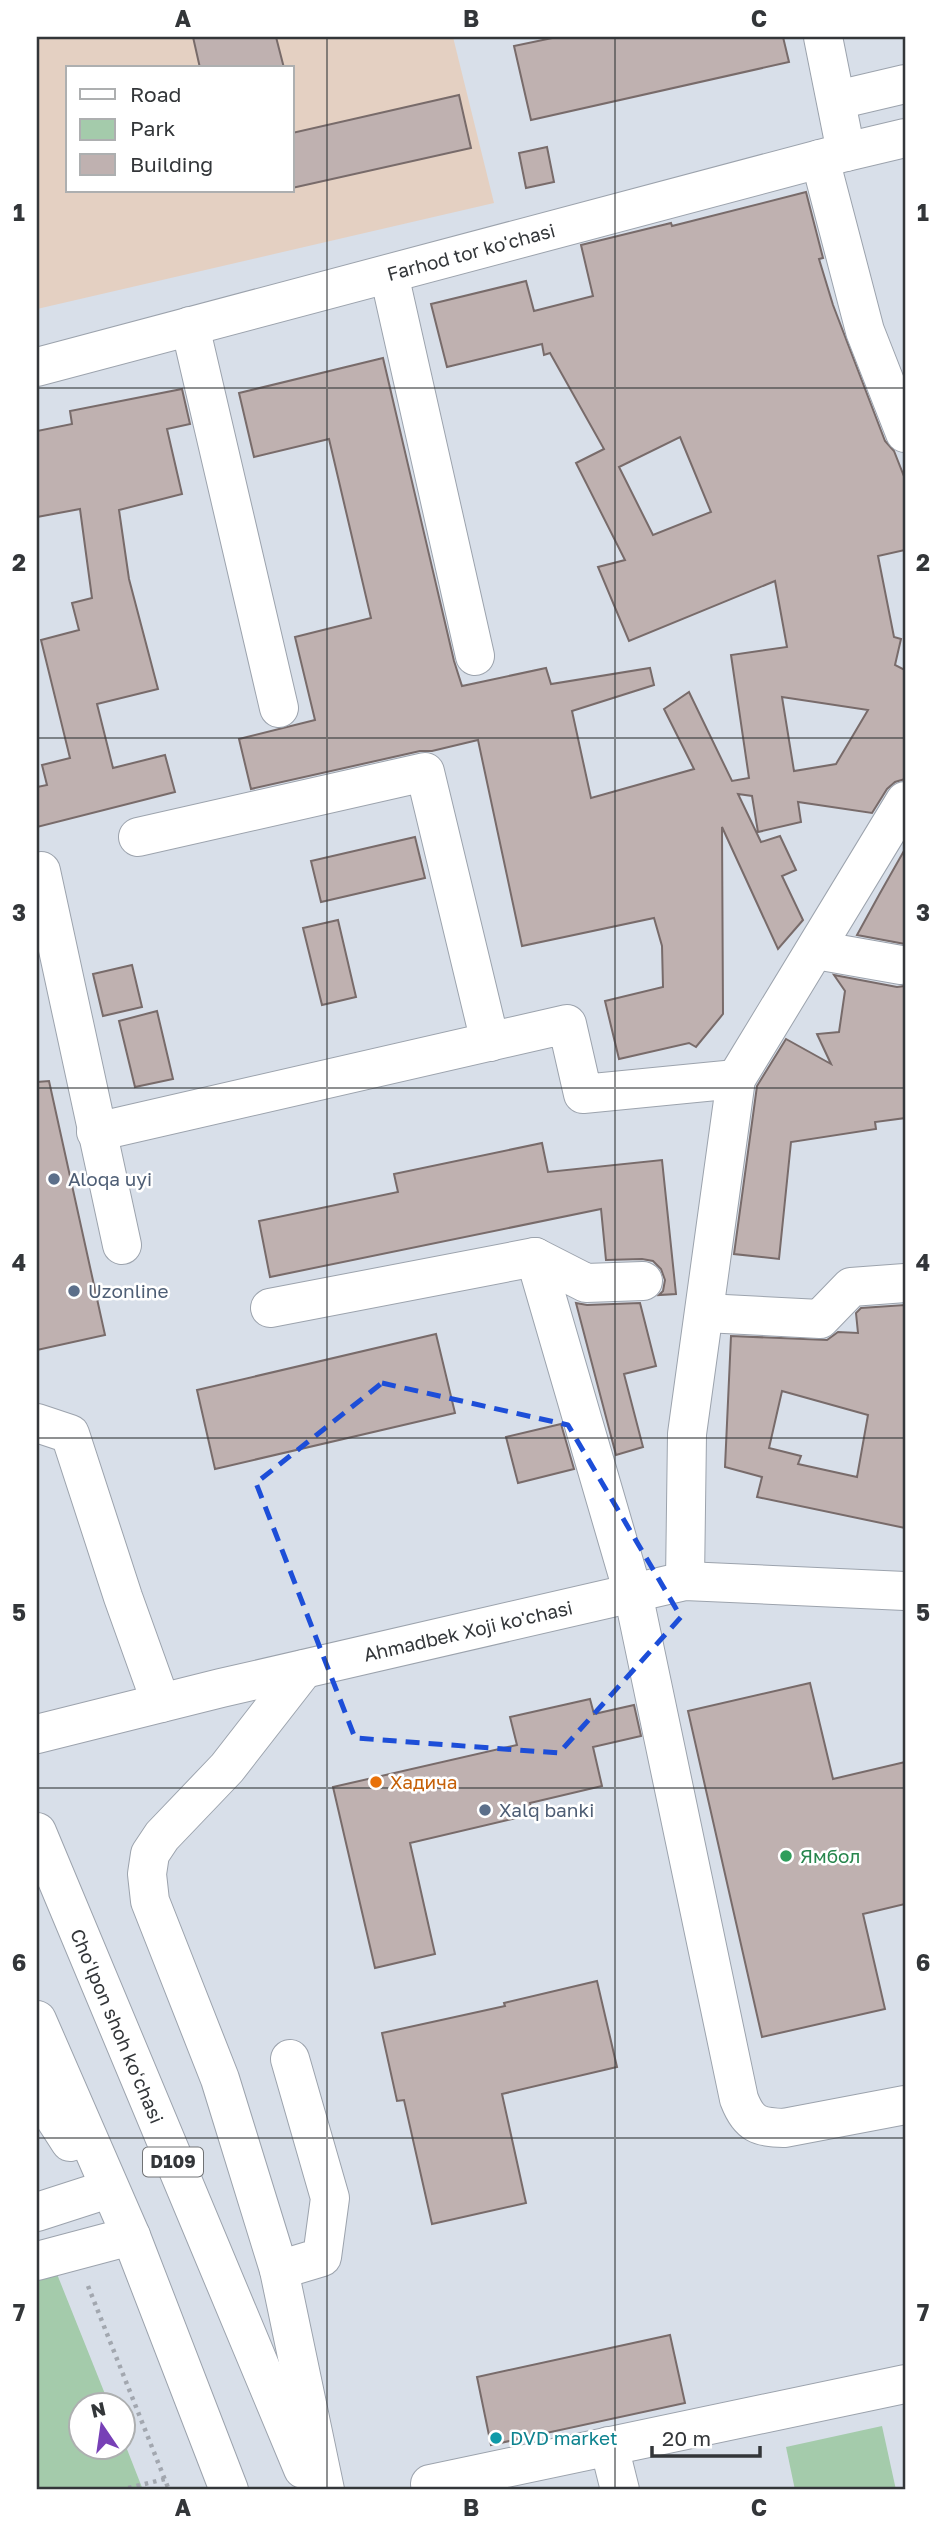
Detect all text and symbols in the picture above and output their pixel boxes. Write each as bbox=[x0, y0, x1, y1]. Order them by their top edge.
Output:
text: A bbox=[175, 4, 192, 32]
text: B bbox=[463, 4, 479, 32]
text: C bbox=[751, 4, 767, 32]
legend bbox=[66, 66, 294, 192]
text: Road bbox=[130, 81, 181, 107]
text: Park bbox=[130, 115, 176, 141]
text: Building bbox=[130, 151, 213, 177]
text: 1 bbox=[13, 198, 25, 226]
text: 1 bbox=[917, 198, 929, 226]
street label: Farhod tor ko'chasi bbox=[384, 218, 558, 285]
text: 2 bbox=[12, 548, 26, 576]
text: 2 bbox=[916, 548, 930, 576]
text: 3 bbox=[12, 898, 26, 926]
text: 3 bbox=[916, 898, 930, 926]
place label: Aloqa uyi bbox=[68, 1167, 152, 1190]
marker: Aloqa uyi bbox=[46, 1171, 62, 1187]
text: 4 bbox=[12, 1248, 26, 1276]
text: 4 bbox=[916, 1248, 930, 1276]
place label: Uzonline bbox=[88, 1279, 169, 1302]
marker: Uzonline bbox=[66, 1283, 82, 1299]
street label: Ahmadbek Xoji ko'chasi bbox=[361, 1595, 575, 1666]
text: 5 bbox=[12, 1598, 26, 1626]
text: 5 bbox=[916, 1598, 930, 1626]
place label: Хадича bbox=[390, 1770, 457, 1793]
marker: Хадича bbox=[368, 1774, 384, 1790]
place label: Xalq banki bbox=[499, 1798, 594, 1821]
marker: Xalq banki bbox=[477, 1802, 493, 1818]
place label: Ямбол bbox=[800, 1844, 860, 1867]
marker: Ямбол bbox=[778, 1848, 794, 1864]
street label: Choʻlpon shoh koʻchasi bbox=[66, 1925, 169, 2127]
text: 6 bbox=[12, 1948, 26, 1976]
text: 6 bbox=[916, 1948, 930, 1976]
road number: D109 bbox=[143, 2148, 203, 2176]
text: 7 bbox=[13, 2298, 25, 2326]
text: 7 bbox=[917, 2298, 929, 2326]
north arrow bbox=[66, 2390, 136, 2460]
text: N bbox=[88, 2396, 108, 2422]
scale bar bbox=[652, 2415, 760, 2459]
text: 20 m bbox=[662, 2425, 711, 2451]
place label: DVD market bbox=[510, 2426, 618, 2449]
marker: DVD market bbox=[488, 2430, 504, 2446]
text: A bbox=[175, 2493, 192, 2521]
text: B bbox=[463, 2493, 479, 2521]
text: C bbox=[751, 2493, 767, 2521]

